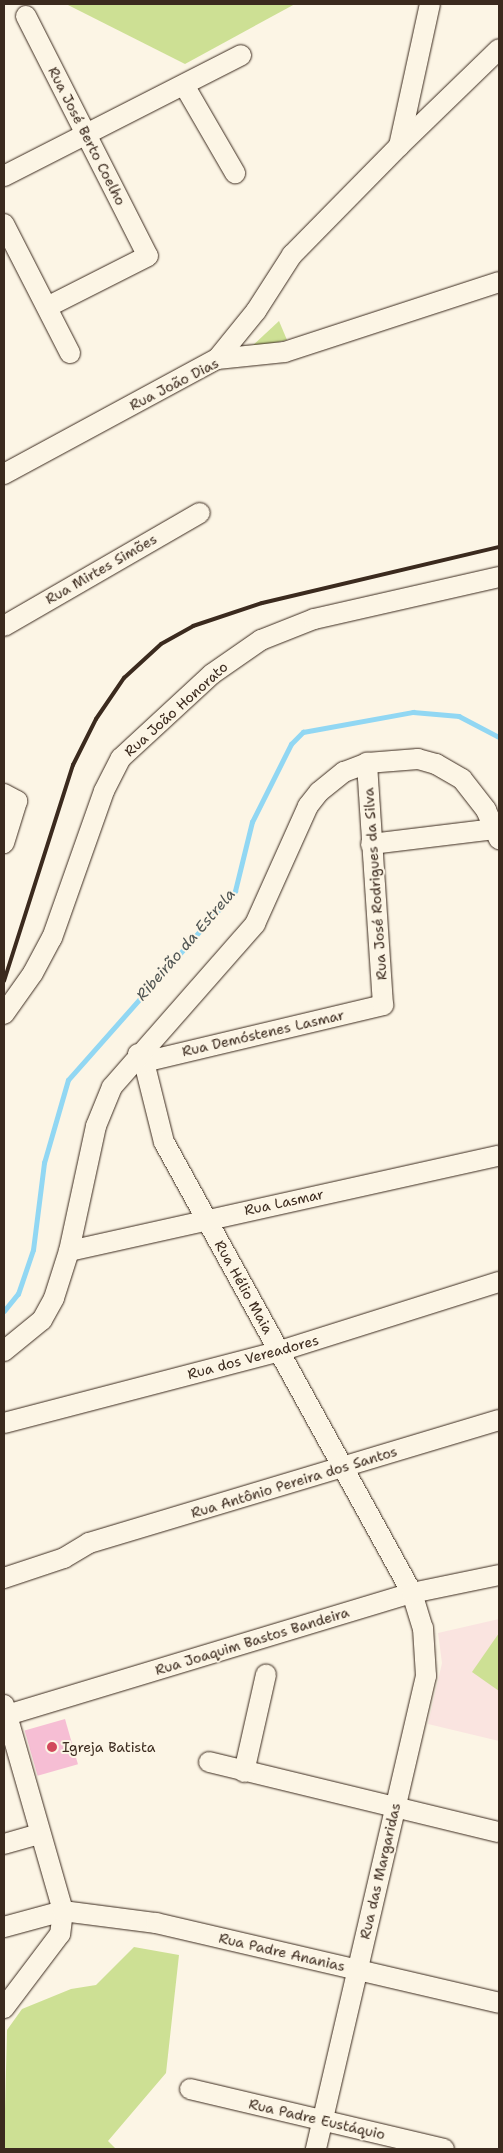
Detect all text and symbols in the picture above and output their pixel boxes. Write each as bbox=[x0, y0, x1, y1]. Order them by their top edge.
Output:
street label: Rua José Berto Coelho bbox=[45, 64, 129, 208]
street label: Rua João Dias bbox=[127, 354, 221, 414]
street label: Rua Mirtes Simões bbox=[42, 530, 160, 608]
street label: Rua João Honorato bbox=[121, 658, 231, 760]
street label: Rua José Rodrigues da Silva bbox=[360, 787, 390, 981]
water label: Ribeirão da Estrela bbox=[133, 886, 239, 1004]
street label: Rua Demóstenes Lasmar bbox=[180, 1006, 346, 1060]
street label: Rua Lasmar bbox=[243, 1185, 325, 1219]
street label: Rua Hélio Maia bbox=[211, 1237, 277, 1337]
street label: Rua dos Vereadores bbox=[186, 1331, 320, 1383]
street label: Rua Antônio Pereira dos Santos bbox=[189, 1443, 399, 1521]
street label: Rua Joaquim Bastos Bandeira bbox=[153, 1603, 351, 1679]
place label: Igreja Batista bbox=[62, 1739, 155, 1755]
marker: Igreja Batista bbox=[46, 1741, 58, 1753]
street label: Rua das Margaridas bbox=[356, 1801, 404, 1941]
street label: Rua Padre Ananias bbox=[217, 1929, 347, 1975]
street label: Rua Padre Eustáquio bbox=[247, 2095, 387, 2143]

